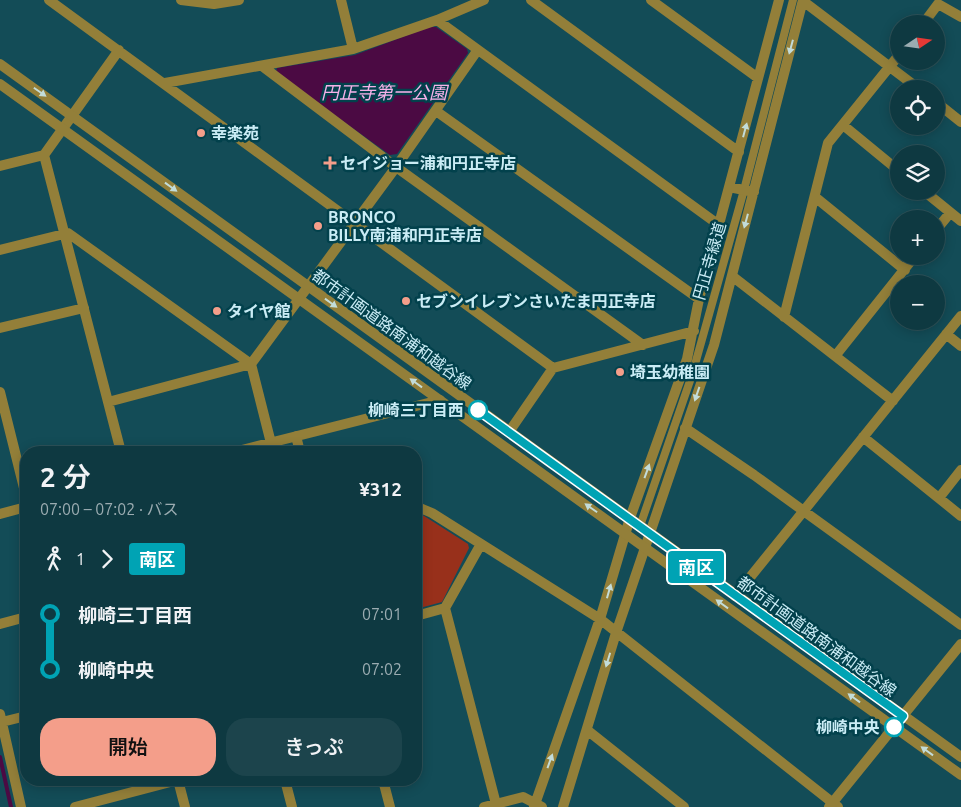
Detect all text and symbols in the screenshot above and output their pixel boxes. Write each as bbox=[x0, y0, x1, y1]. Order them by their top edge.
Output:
north arrow bbox=[890, 15, 945, 70]
map controls bbox=[890, 15, 945, 330]
one-way arrow bbox=[787, 40, 795, 55]
button: locate bbox=[890, 80, 945, 135]
water label: 円正寺第一公園 bbox=[321, 82, 450, 102]
one-way arrow bbox=[33, 87, 47, 97]
one-way arrow bbox=[741, 122, 749, 138]
place label: 幸楽苑 bbox=[211, 124, 259, 142]
marker: 幸楽苑 bbox=[195, 127, 207, 139]
button: layers bbox=[890, 145, 945, 200]
place label: セイジョー浦和円正寺店 bbox=[340, 154, 516, 172]
marker: セイジョー浦和円正寺店 bbox=[324, 157, 336, 169]
one-way arrow bbox=[164, 182, 178, 192]
place label: BRONCO BILLY南浦和円正寺店 bbox=[328, 208, 482, 244]
button: + bbox=[890, 210, 945, 265]
one-way arrow bbox=[742, 214, 750, 229]
marker: BRONCO BILLY南浦和円正寺店 bbox=[312, 220, 324, 232]
street label: 円正寺緑道 bbox=[689, 220, 729, 302]
street label: 都市計画道路南浦和越谷線 bbox=[309, 265, 475, 393]
button: − bbox=[890, 275, 945, 330]
place label: セブンイレブンさいたま円正寺店 bbox=[416, 292, 656, 310]
marker: セブンイレブンさいたま円正寺店 bbox=[400, 295, 412, 307]
one-way arrow bbox=[324, 298, 337, 309]
place label: タイヤ館 bbox=[227, 302, 291, 320]
marker: タイヤ館 bbox=[211, 305, 223, 317]
place label: 埼玉幼稚園 bbox=[630, 363, 710, 381]
marker: 埼玉幼稚園 bbox=[614, 366, 626, 378]
one-way arrow bbox=[409, 378, 423, 388]
one-way arrow bbox=[693, 387, 700, 402]
marker: 柳崎三丁目西 bbox=[468, 400, 488, 420]
place label: 柳崎三丁目西 bbox=[368, 401, 464, 419]
text: 2 分 bbox=[40, 461, 90, 492]
one-way arrow bbox=[644, 463, 651, 478]
text: ¥312 bbox=[359, 478, 402, 500]
text: 07:00 – 07:02 · バス bbox=[40, 500, 179, 518]
one-way arrow bbox=[584, 503, 597, 513]
icon: walk bbox=[40, 545, 68, 573]
icon: forward bbox=[93, 545, 121, 573]
text: 南区 bbox=[139, 549, 175, 569]
text: 1 bbox=[76, 550, 85, 568]
line badge: 南区 bbox=[674, 551, 718, 583]
text: 南区 bbox=[678, 557, 714, 577]
street label: 都市計画道路南浦和越谷線 bbox=[734, 572, 900, 700]
one-way arrow bbox=[605, 583, 613, 598]
one-way arrow bbox=[715, 599, 729, 609]
text: 柳崎三丁目西 bbox=[78, 604, 192, 626]
text: 07:01 bbox=[362, 605, 402, 623]
one-way arrow bbox=[603, 653, 611, 668]
text: 柳崎中央 bbox=[78, 659, 154, 681]
text: 07:02 bbox=[362, 660, 402, 678]
one-way arrow bbox=[848, 693, 861, 704]
marker: 柳崎中央 bbox=[884, 717, 904, 737]
button: 開始 bbox=[40, 718, 216, 776]
button: きっぷ bbox=[226, 718, 402, 776]
place label: 柳崎中央 bbox=[816, 718, 880, 736]
one-way arrow bbox=[921, 746, 934, 756]
one-way arrow bbox=[546, 753, 554, 768]

